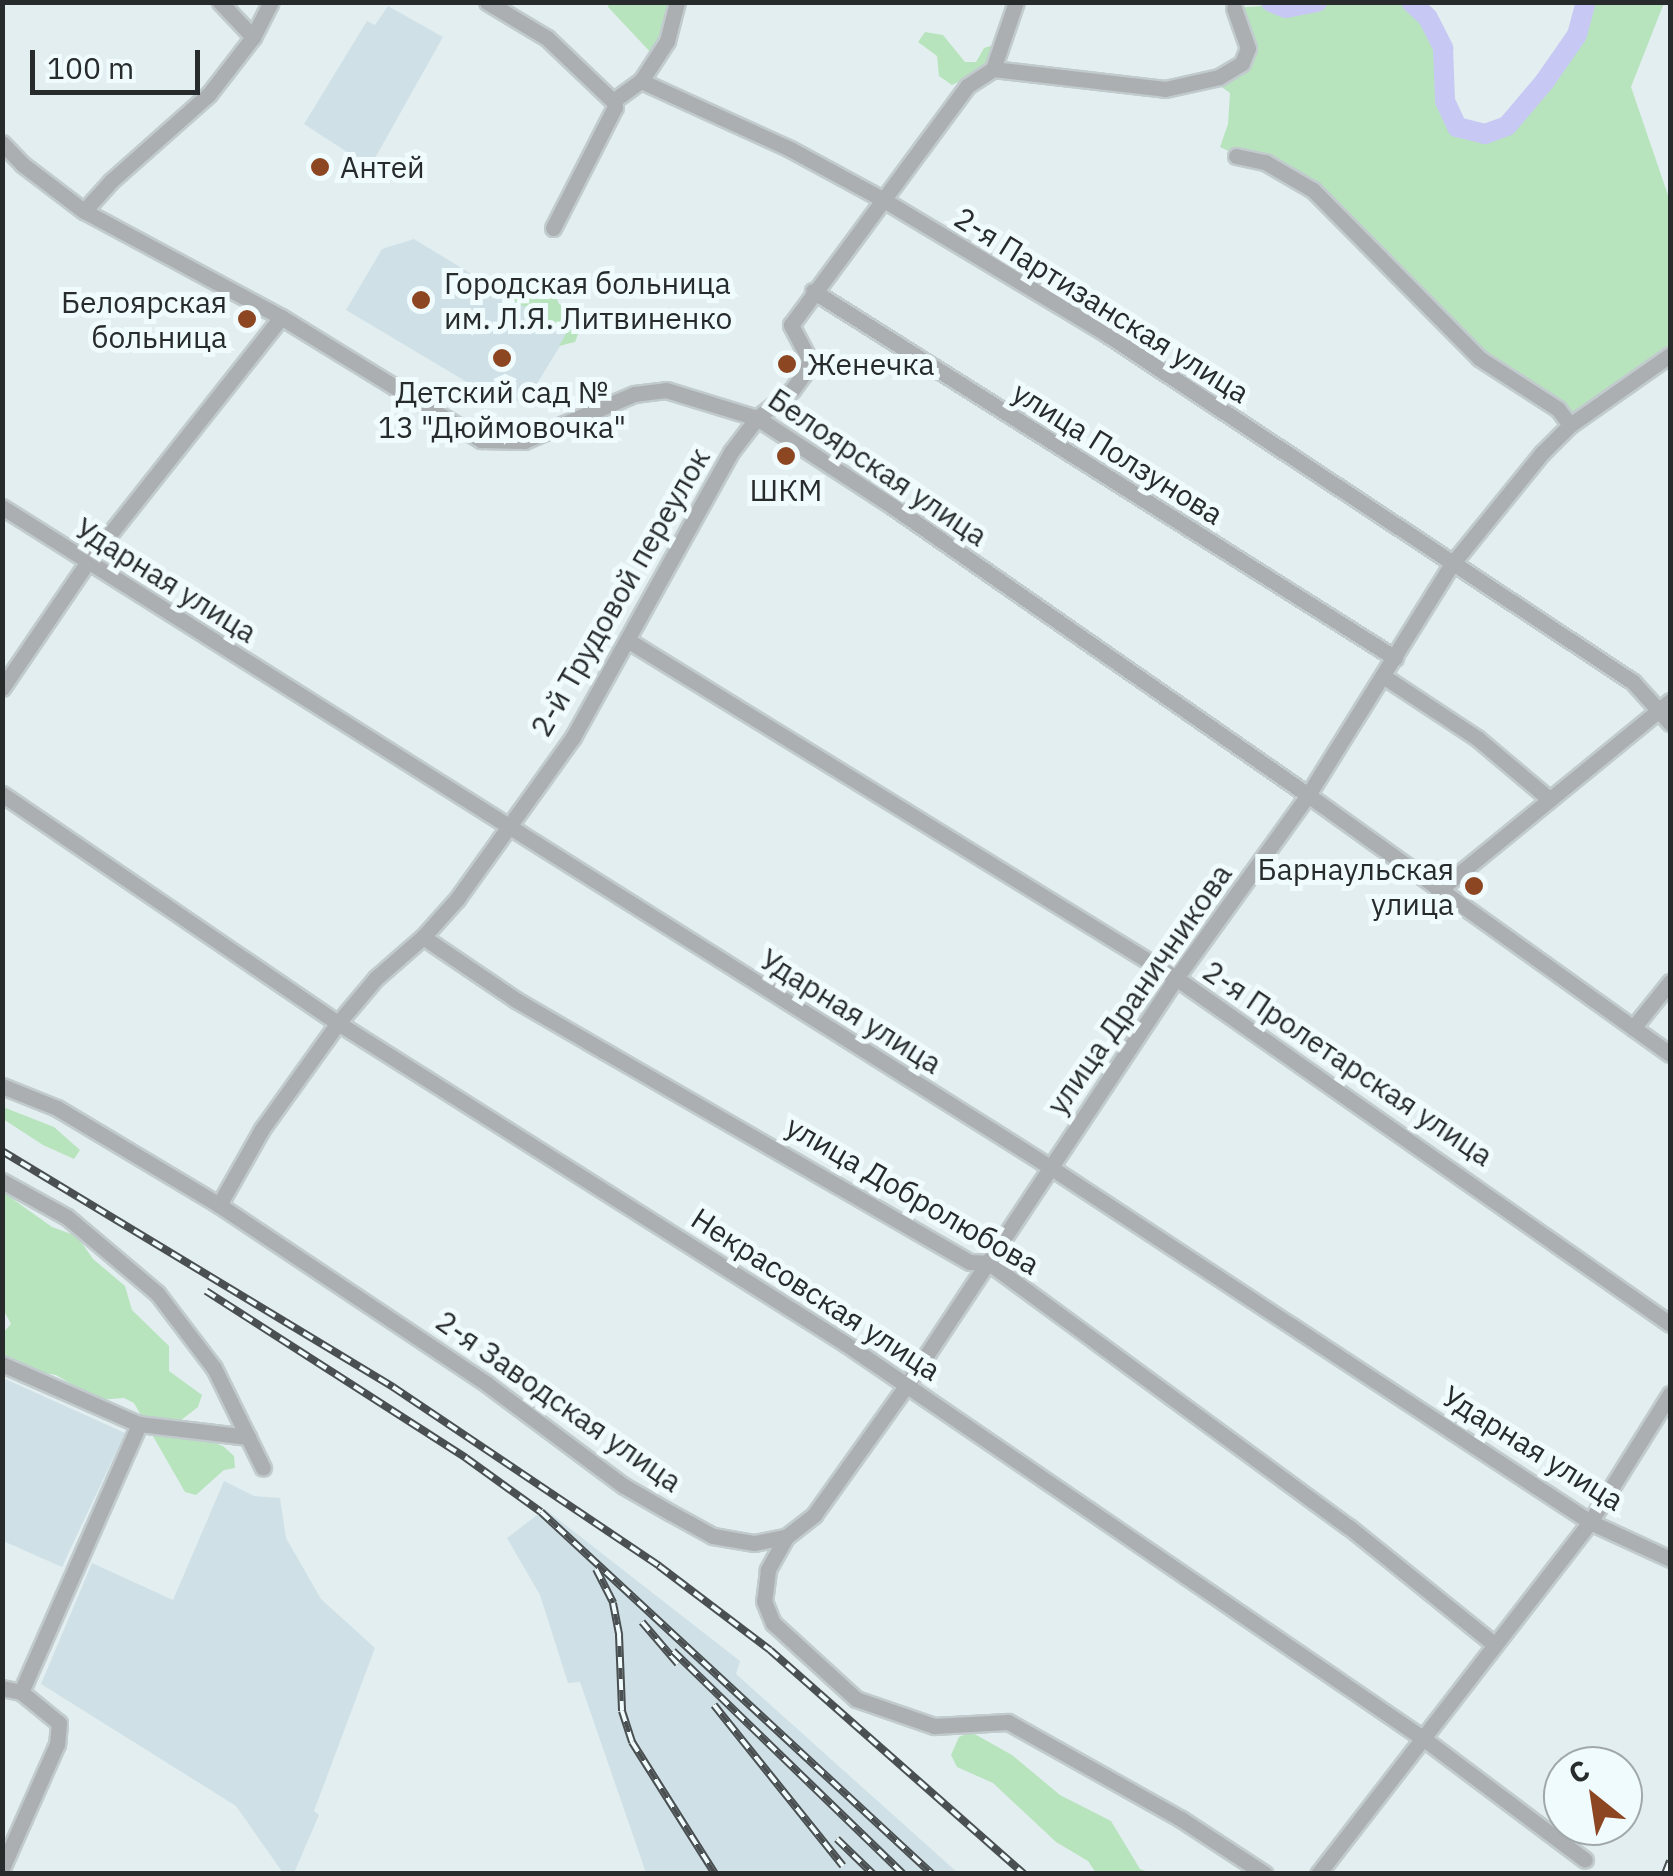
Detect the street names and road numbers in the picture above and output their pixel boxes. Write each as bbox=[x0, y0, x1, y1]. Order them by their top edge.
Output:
street label: 2-я Партизанская улица bbox=[948, 199, 1256, 411]
street label: улица Ползунова bbox=[1006, 374, 1230, 532]
street label: Белоярская улица bbox=[762, 380, 994, 554]
street label: 2-й Трудовой переулок bbox=[523, 441, 717, 743]
street label: Ударная улица bbox=[69, 510, 263, 650]
street label: улица Драничникова bbox=[1039, 857, 1239, 1121]
street label: Ударная улица bbox=[754, 941, 948, 1081]
street label: 2-я Пролетарская улица bbox=[1196, 953, 1500, 1173]
street label: улица Добролюбова bbox=[780, 1108, 1046, 1282]
street label: Некрасовская улица bbox=[685, 1200, 947, 1388]
street label: 2-я Заводская улица bbox=[429, 1303, 689, 1499]
street label: Ударная улица bbox=[1436, 1378, 1630, 1518]

